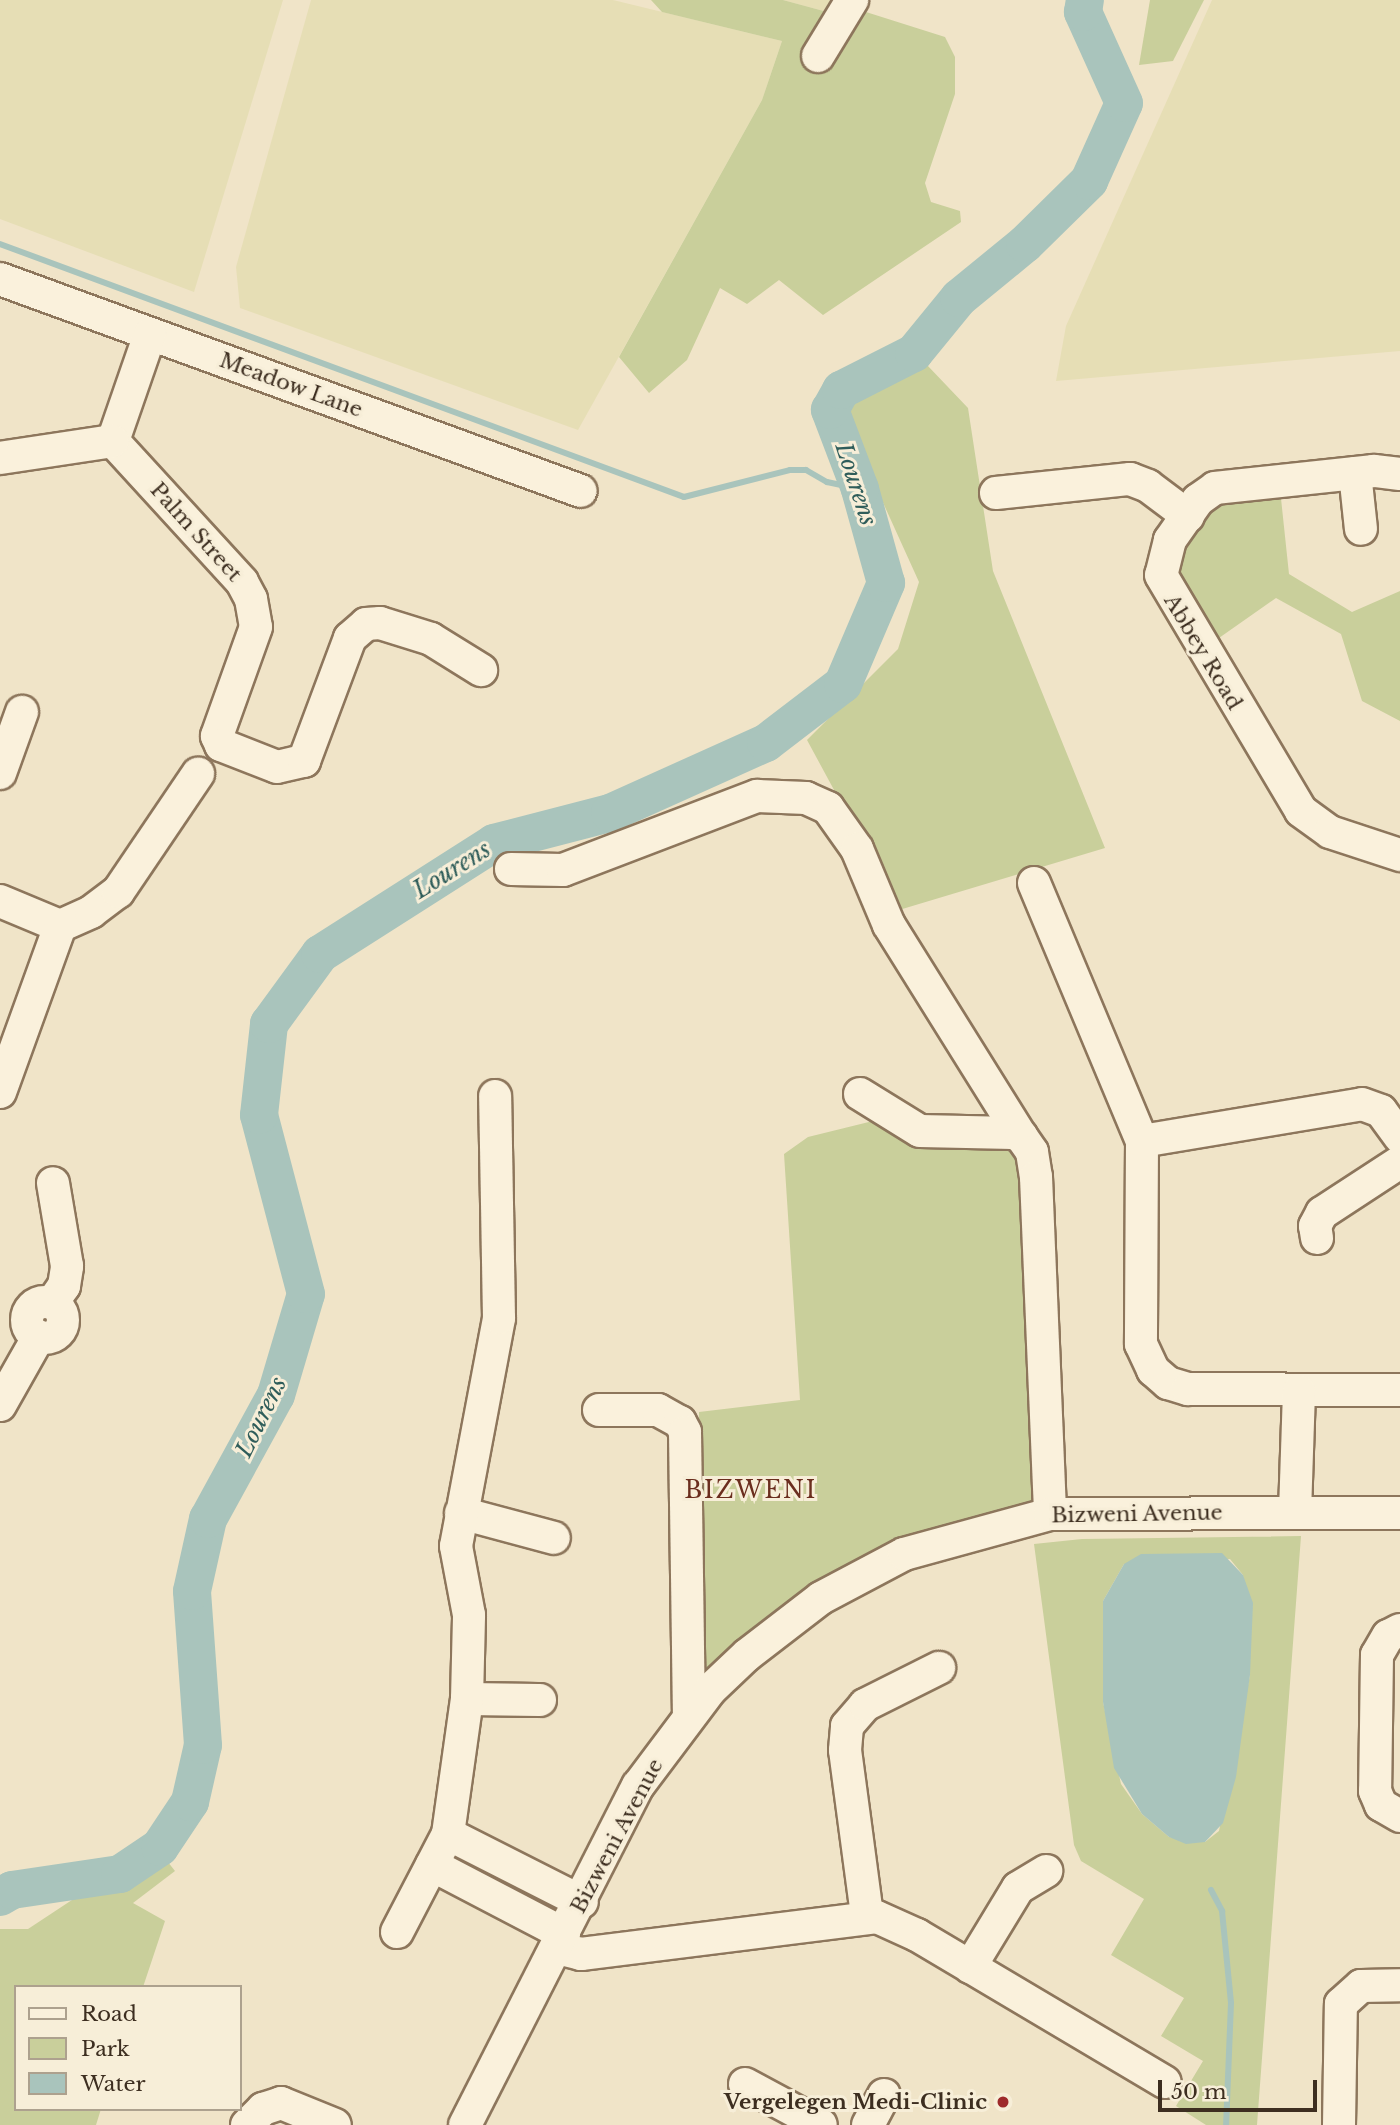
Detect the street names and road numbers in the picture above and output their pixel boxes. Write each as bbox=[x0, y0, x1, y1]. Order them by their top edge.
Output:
street label: Meadow Lane bbox=[216, 347, 366, 423]
street label: Palm Street bbox=[145, 477, 247, 587]
street label: Abbey Road bbox=[1159, 589, 1247, 715]
street label: Bizweni Avenue bbox=[1051, 1500, 1223, 1528]
street label: Bizweni Avenue bbox=[565, 1754, 669, 1918]

